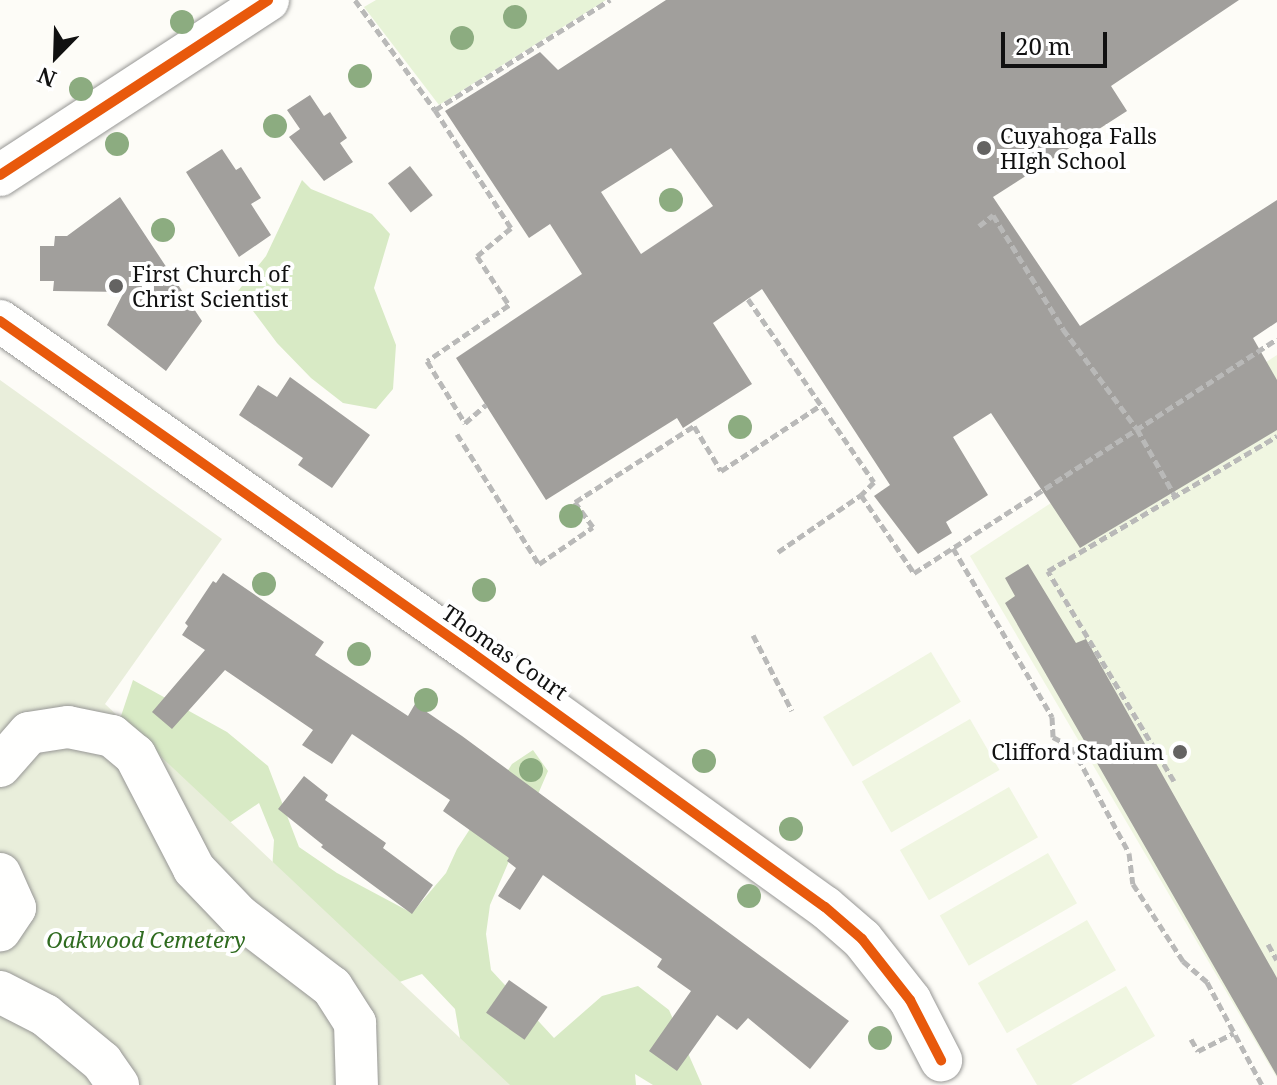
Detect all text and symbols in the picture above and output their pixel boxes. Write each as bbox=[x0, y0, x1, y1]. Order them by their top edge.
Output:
north arrow bbox=[16, 16, 96, 96]
scale bar bbox=[1005, 16, 1111, 66]
text: 20 m bbox=[1015, 29, 1071, 62]
text: N bbox=[33, 61, 60, 95]
place label: Cuyahoga Falls HIgh School bbox=[1000, 122, 1157, 174]
marker: Cuyahoga Falls HIgh School bbox=[975, 139, 993, 157]
place label: First Church of Christ Scientist bbox=[132, 260, 289, 312]
marker: First Church of Christ Scientist bbox=[107, 277, 125, 295]
street label: Thomas Court bbox=[437, 599, 573, 705]
place label: Clifford Stadium bbox=[991, 739, 1164, 765]
marker: Clifford Stadium bbox=[1171, 743, 1189, 761]
park label: Oakwood Cemetery bbox=[46, 927, 246, 953]

